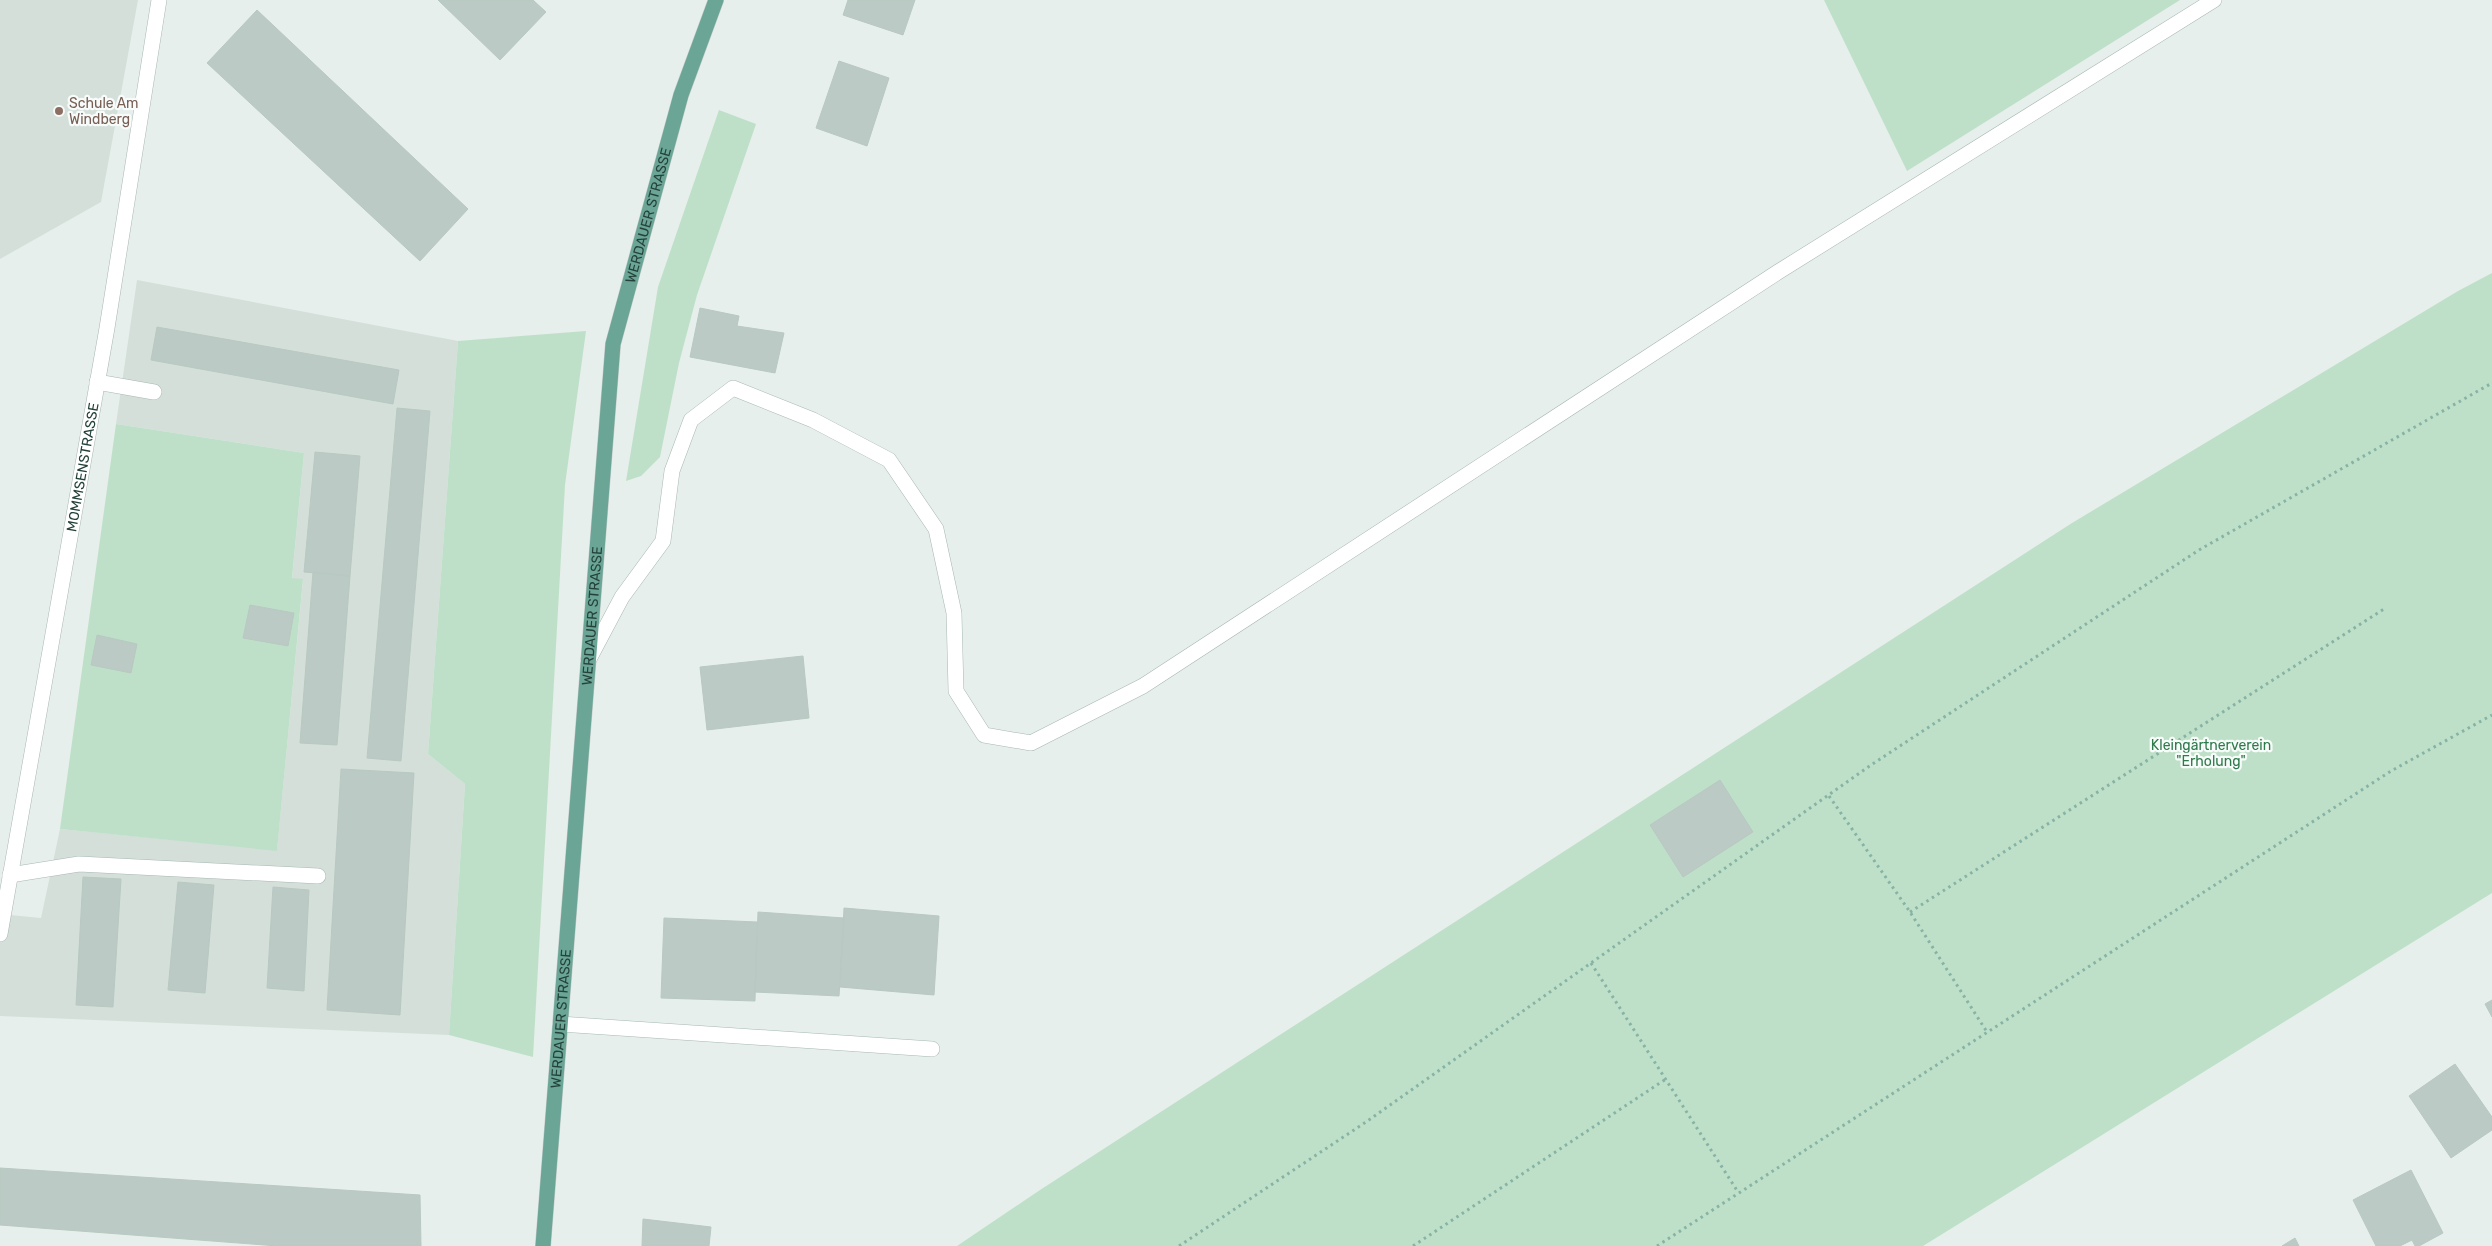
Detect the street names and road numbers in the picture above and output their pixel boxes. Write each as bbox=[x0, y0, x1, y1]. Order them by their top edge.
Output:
street label: WERDAUER STRASSE bbox=[622, 146, 675, 285]
street label: MOMMSENSTRASSE bbox=[63, 401, 103, 533]
street label: WERDAUER STRASSE bbox=[579, 546, 606, 686]
street label: WERDAUER STRASSE bbox=[547, 949, 575, 1089]

